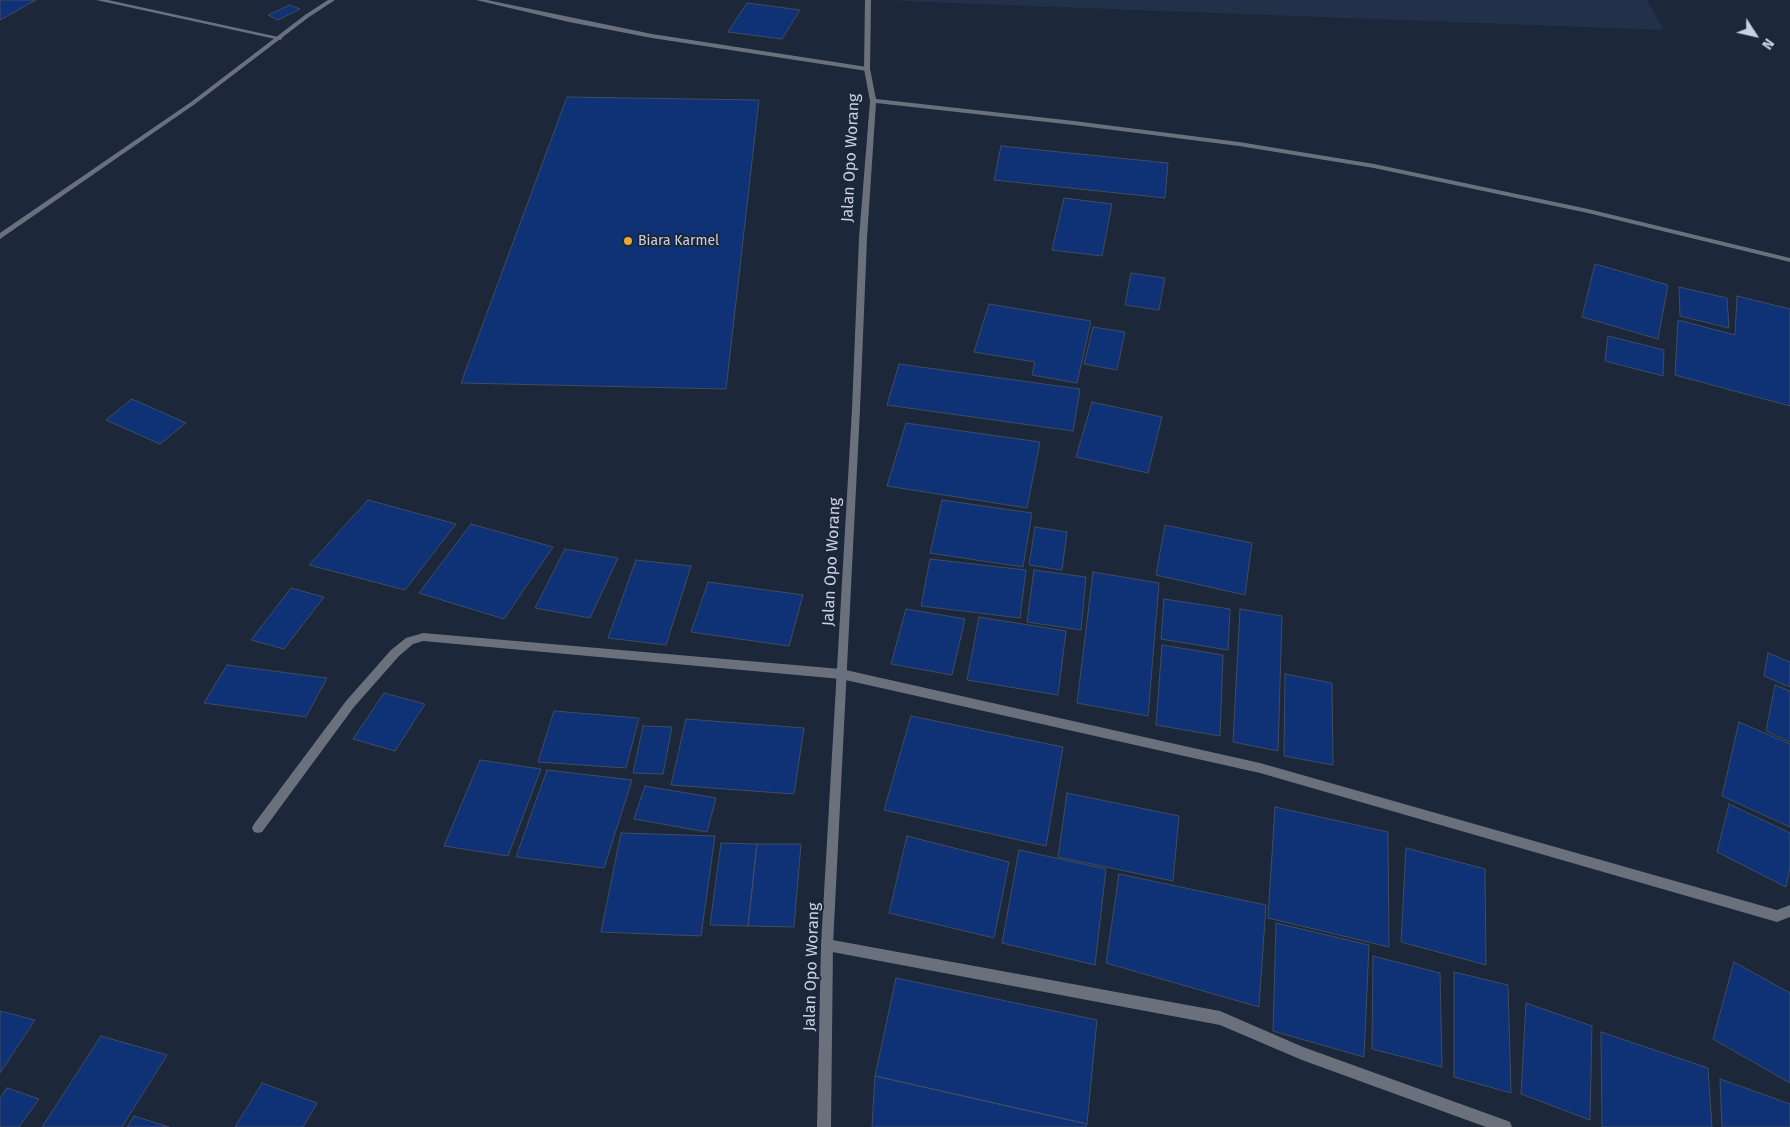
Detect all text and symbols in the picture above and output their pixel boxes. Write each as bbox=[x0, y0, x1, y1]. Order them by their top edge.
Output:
north arrow bbox=[1730, 10, 1780, 60]
text: N bbox=[1758, 35, 1777, 53]
street label: Jalan Opo Worang bbox=[838, 93, 864, 223]
place label: Biara Karmel bbox=[638, 233, 719, 249]
marker: Biara Karmel bbox=[622, 235, 634, 247]
street label: Jalan Opo Worang bbox=[819, 497, 845, 627]
street label: Jalan Opo Worang bbox=[800, 902, 824, 1032]

